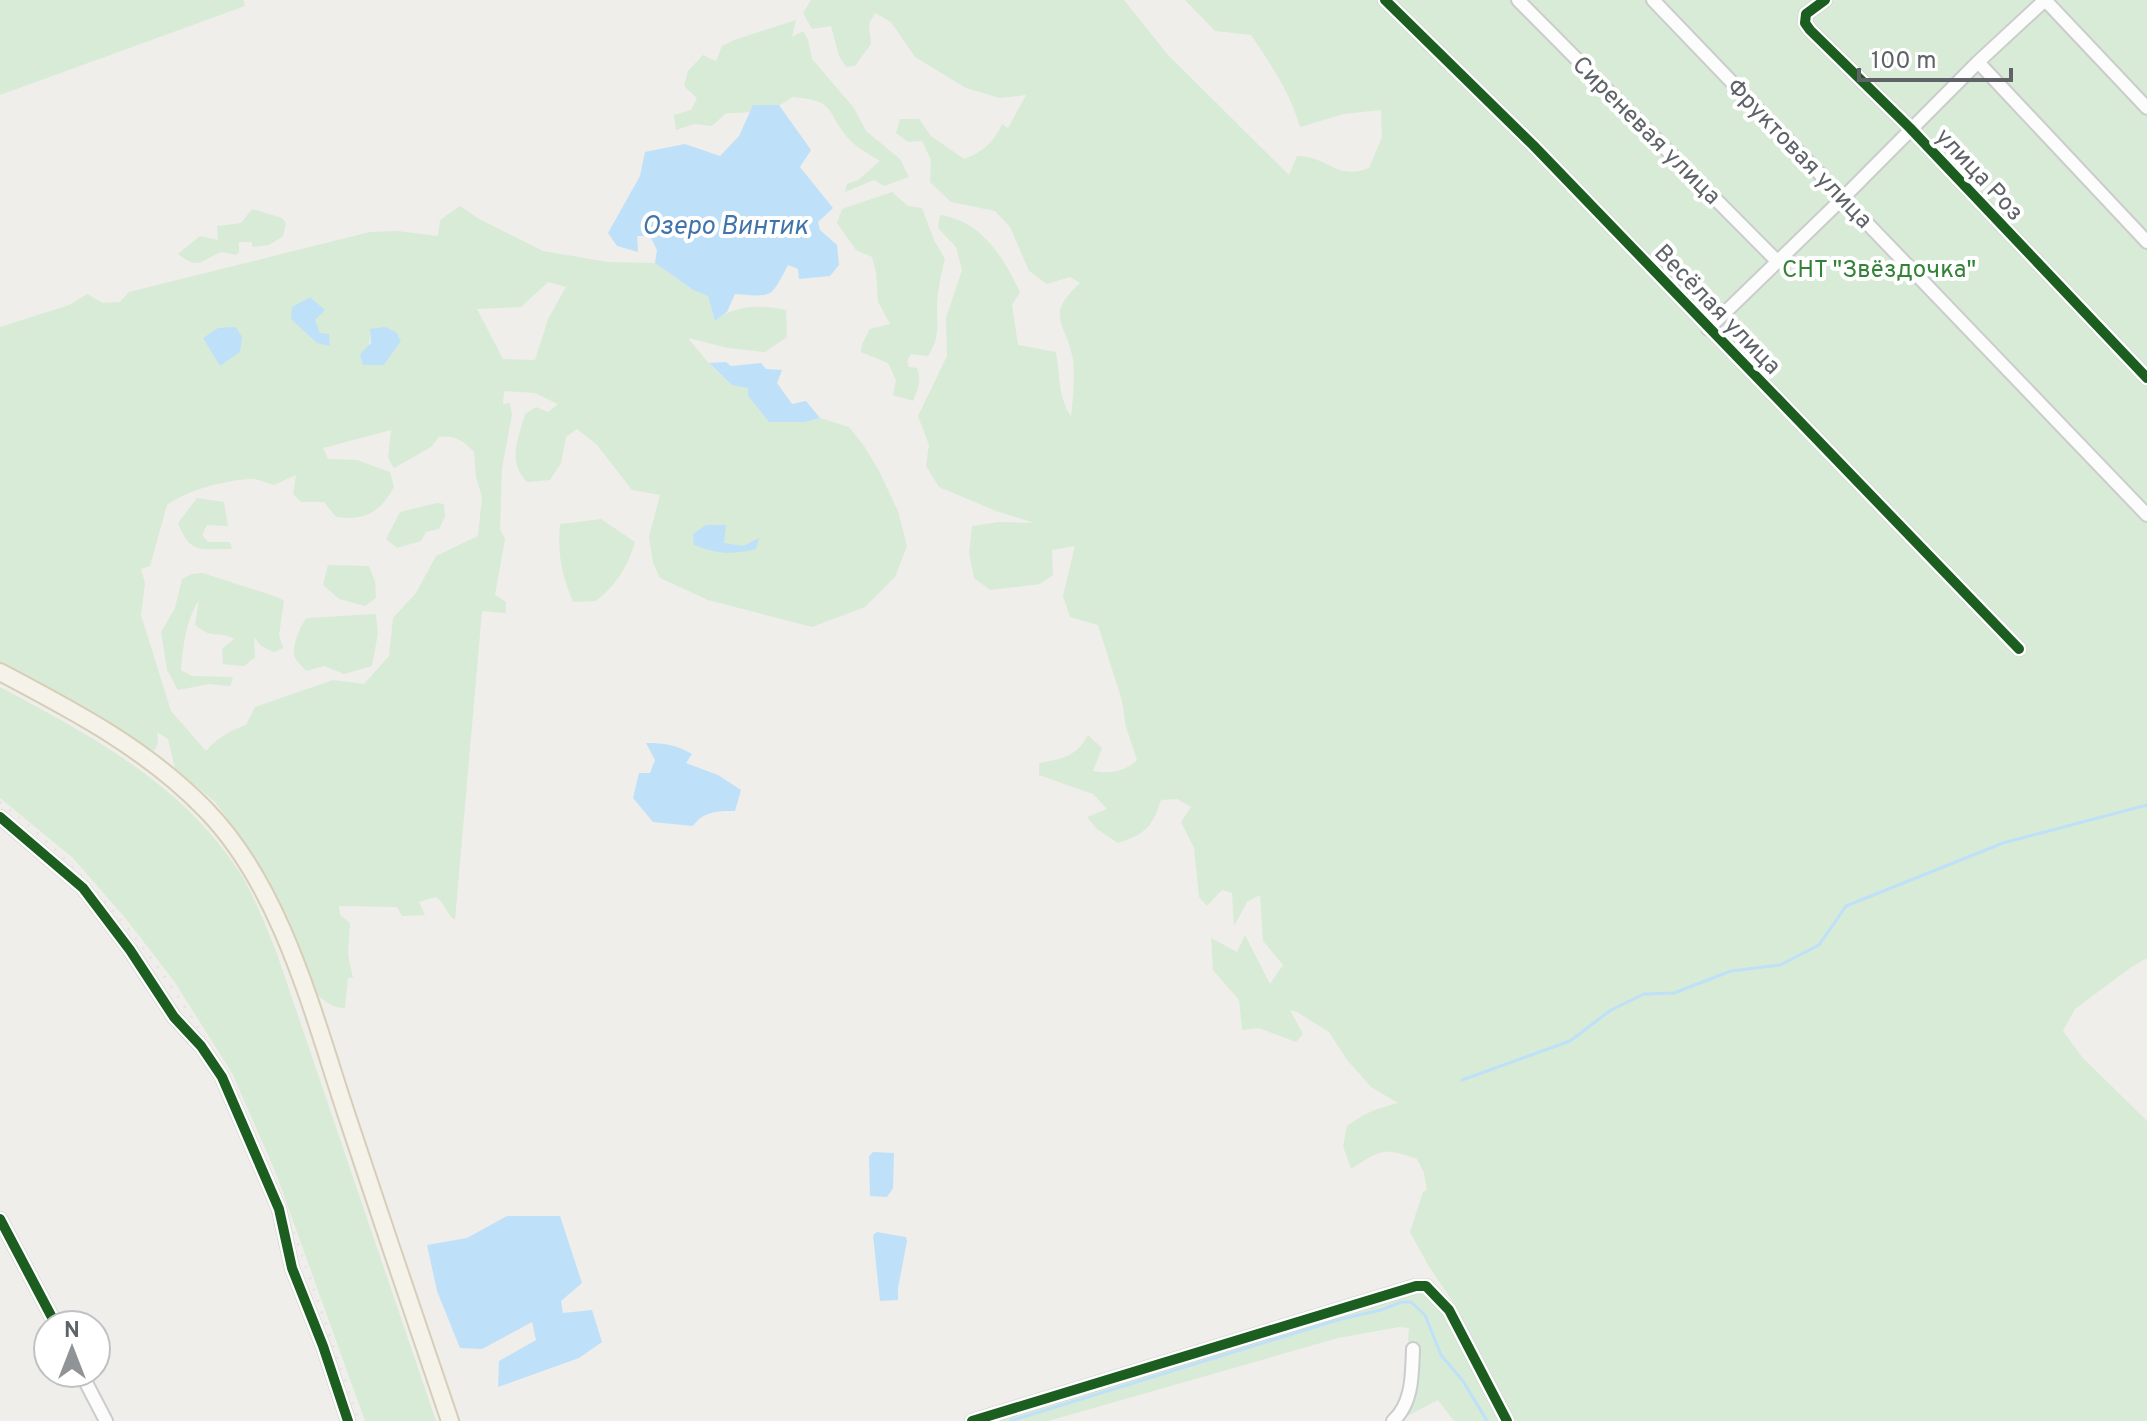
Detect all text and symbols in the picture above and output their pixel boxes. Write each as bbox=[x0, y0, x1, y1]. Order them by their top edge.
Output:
scale bar bbox=[1859, 32, 2011, 82]
text: 100 m bbox=[1871, 47, 1937, 77]
street label: Сиреневая улица bbox=[1565, 51, 1726, 212]
street label: Фруктовая улица bbox=[1719, 73, 1878, 236]
street label: улица Роз bbox=[1928, 123, 2029, 228]
water label: Озеро Винтик bbox=[642, 211, 809, 244]
street label: Весёлая улица bbox=[1647, 239, 1786, 382]
park label: СНТ "Звёздочка" bbox=[1782, 256, 1976, 286]
north arrow bbox=[32, 1309, 112, 1389]
text: N bbox=[64, 1318, 80, 1345]

